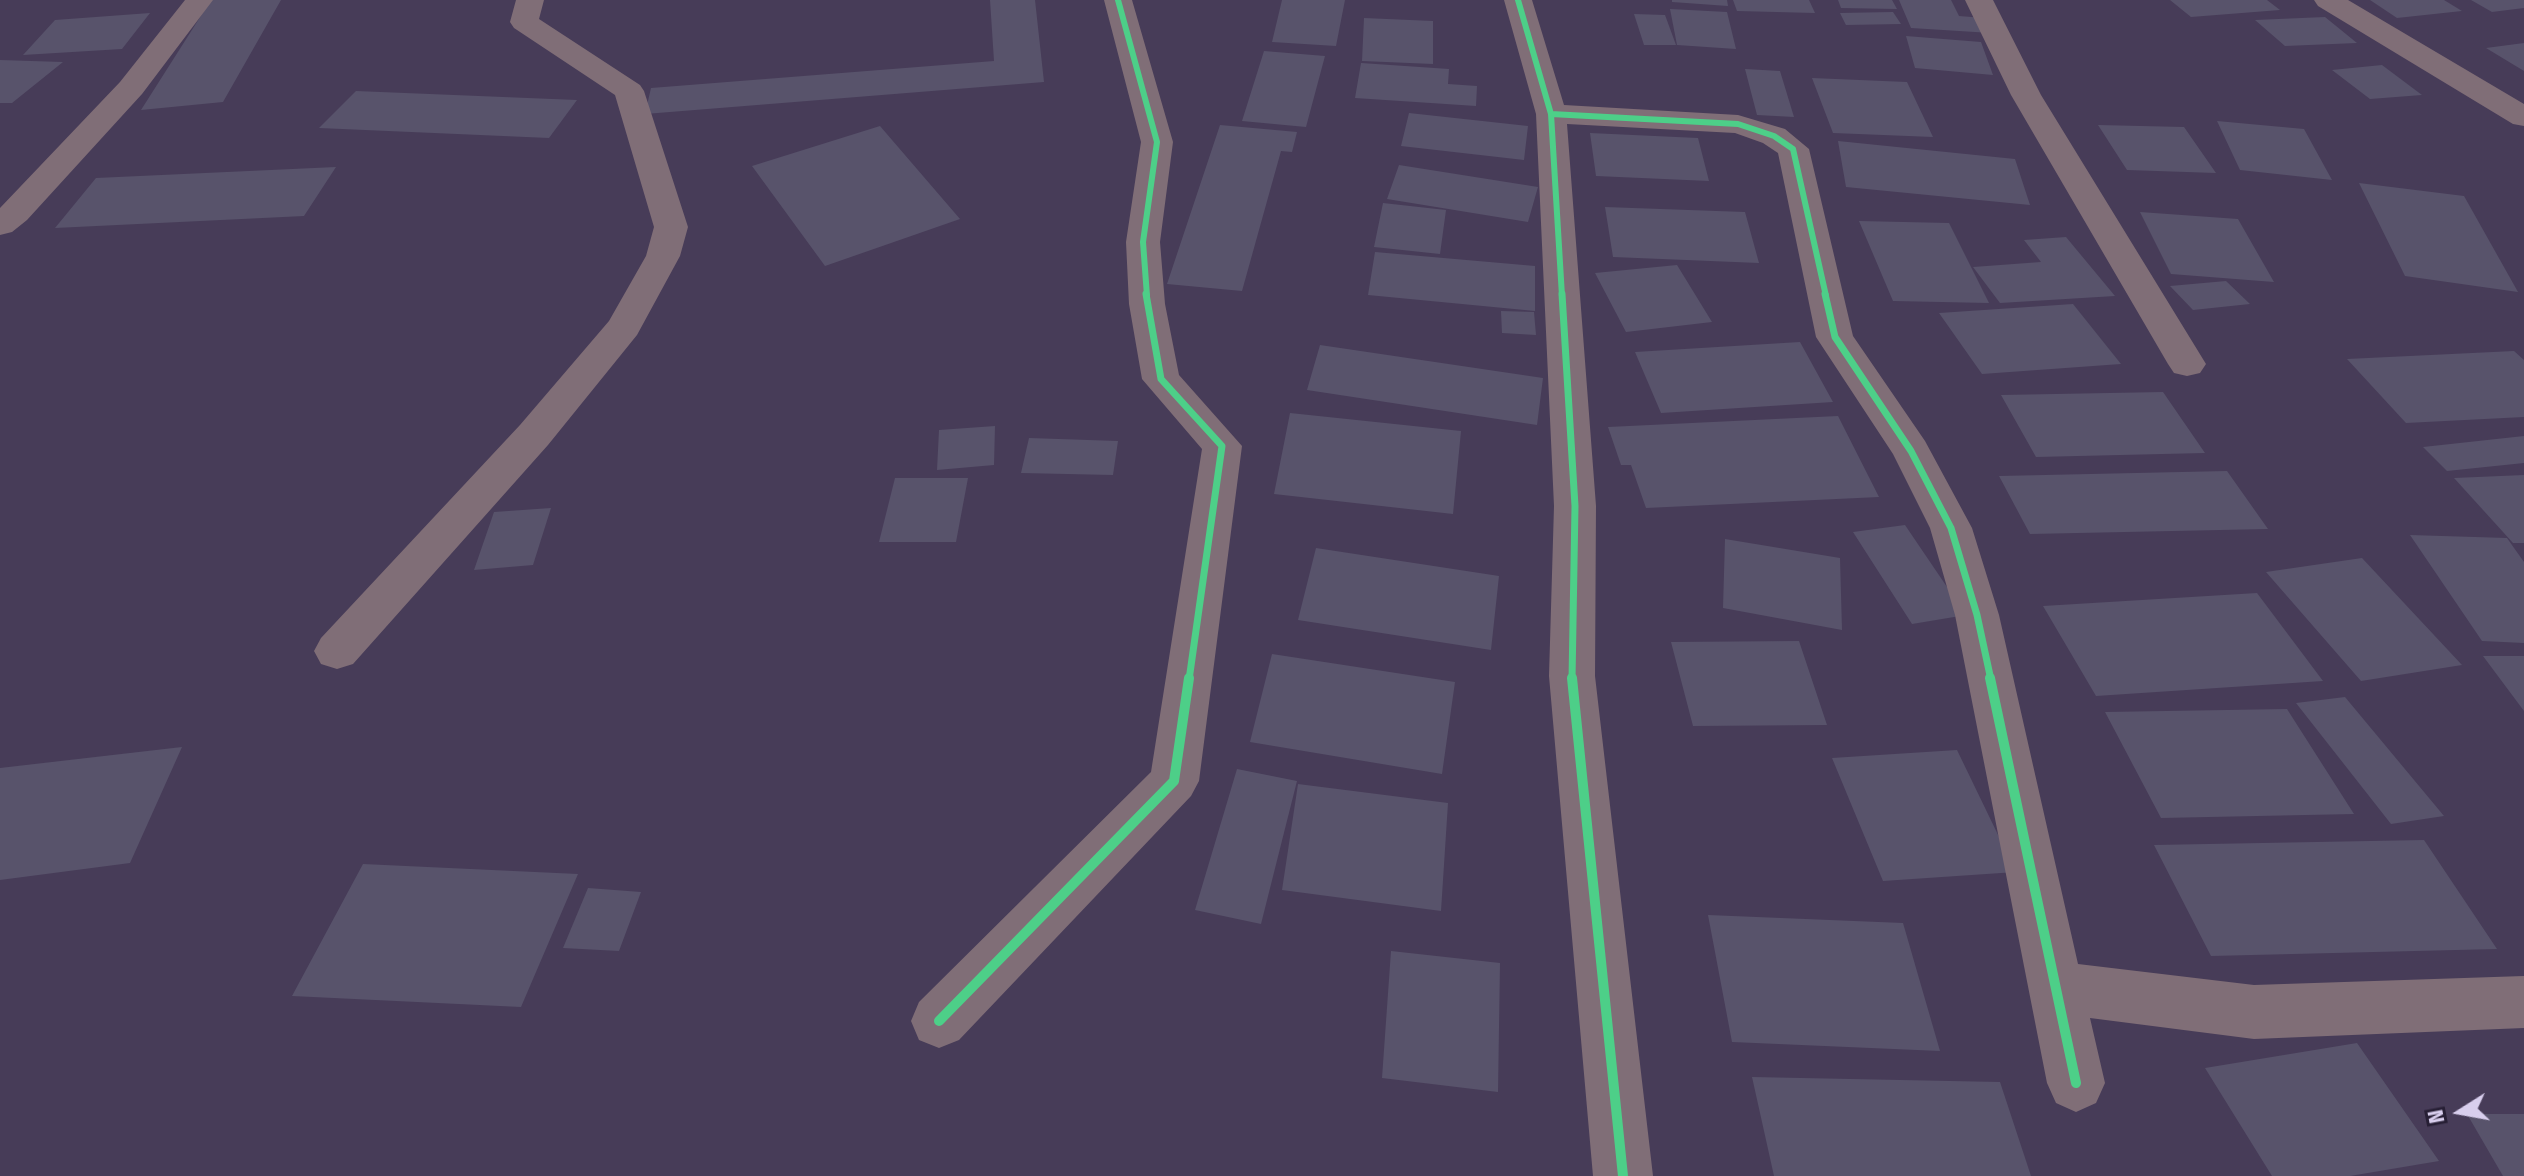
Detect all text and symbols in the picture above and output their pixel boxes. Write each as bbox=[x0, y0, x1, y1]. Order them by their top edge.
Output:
north arrow bbox=[2420, 1072, 2500, 1152]
text: N bbox=[2421, 1108, 2450, 1126]

